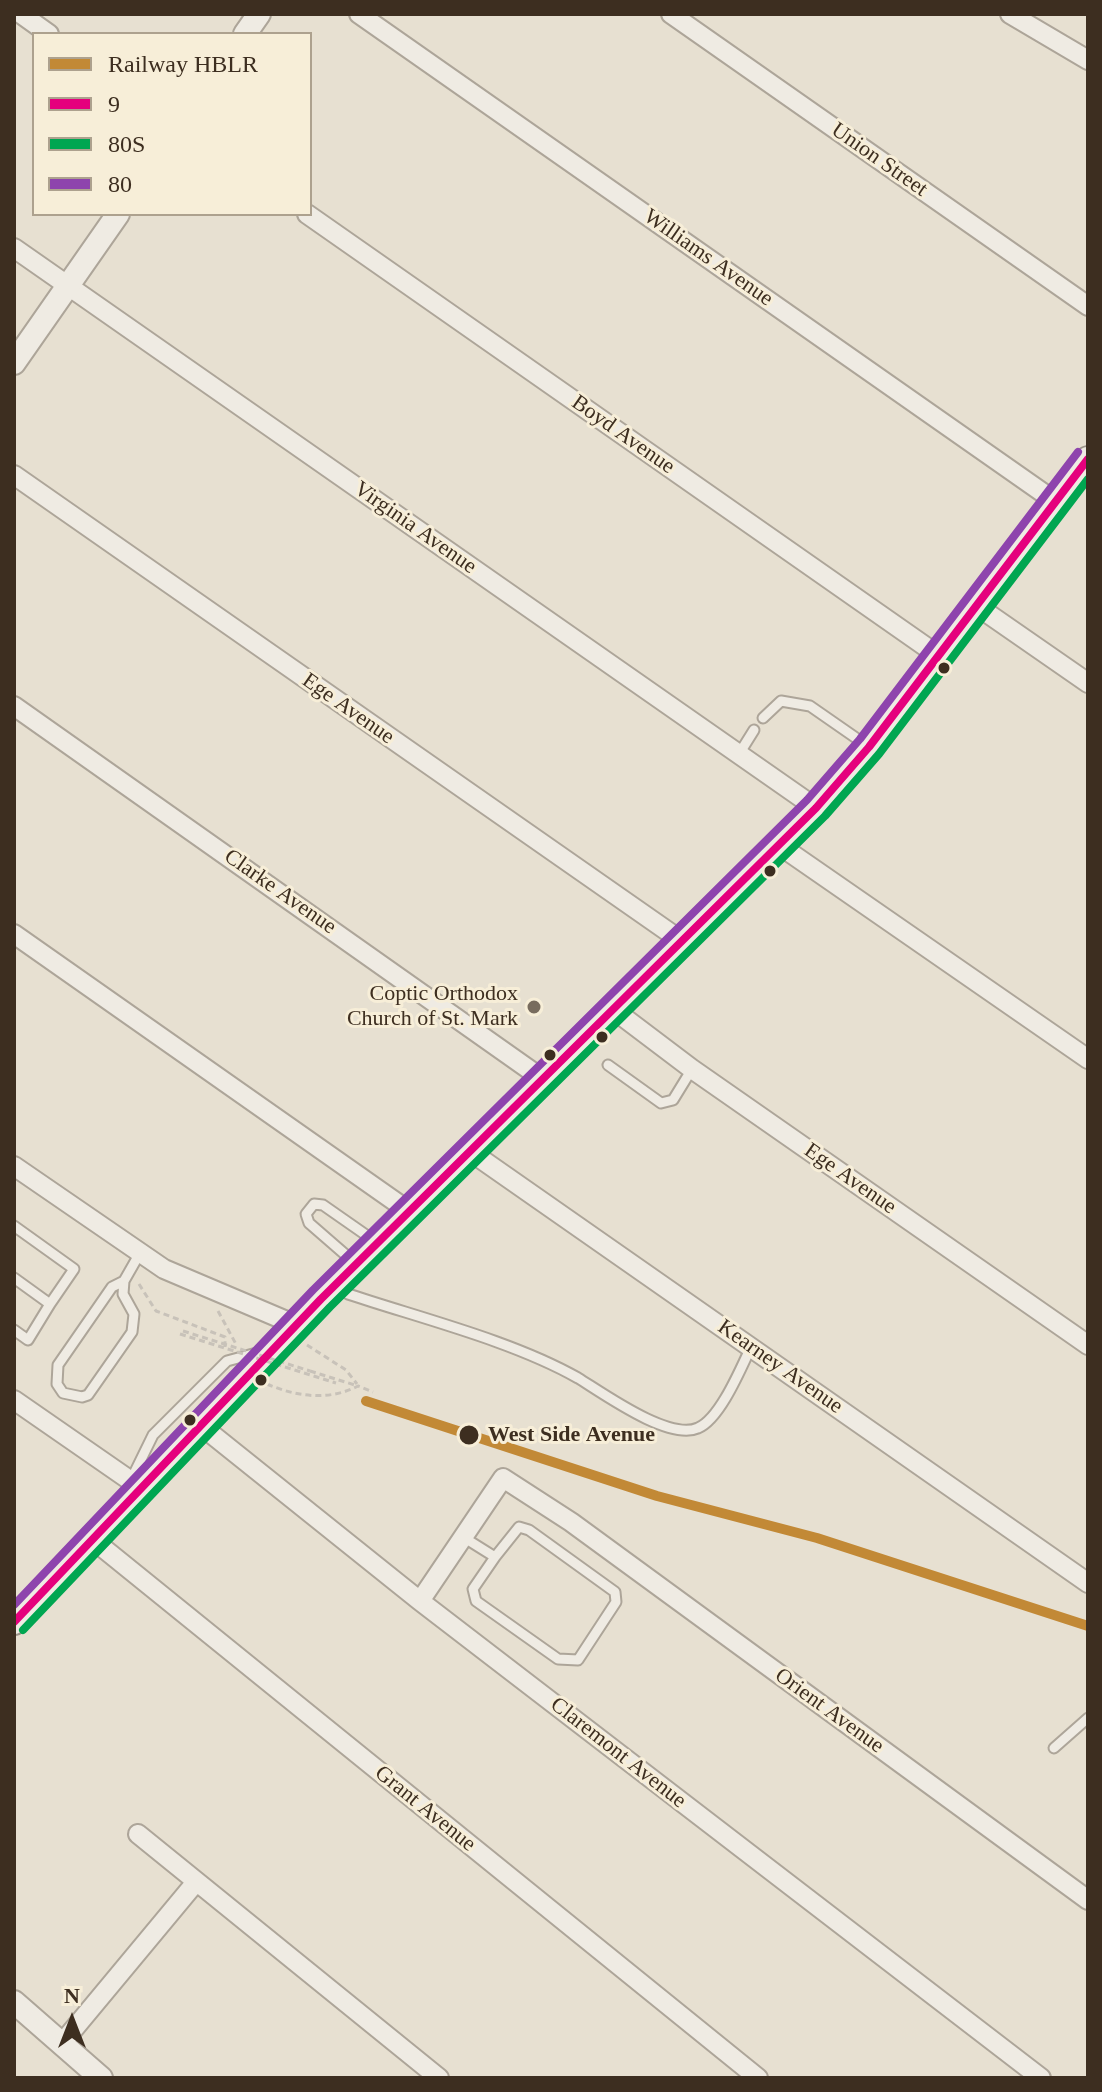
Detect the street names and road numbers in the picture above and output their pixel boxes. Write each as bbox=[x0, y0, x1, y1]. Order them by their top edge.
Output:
street label: Union Street bbox=[826, 117, 932, 203]
street label: Williams Avenue bbox=[638, 204, 778, 312]
street label: Boyd Avenue bbox=[566, 390, 680, 480]
street label: Virginia Avenue bbox=[348, 476, 482, 580]
street label: Ege Avenue bbox=[297, 668, 399, 750]
street label: Clarke Avenue bbox=[219, 844, 341, 940]
street label: Ege Avenue bbox=[799, 1138, 901, 1220]
street label: Kearney Avenue bbox=[712, 1314, 848, 1420]
street label: Orient Avenue bbox=[769, 1663, 889, 1759]
street label: Claremont Avenue bbox=[545, 1692, 691, 1814]
street label: Grant Avenue bbox=[369, 1760, 481, 1858]

